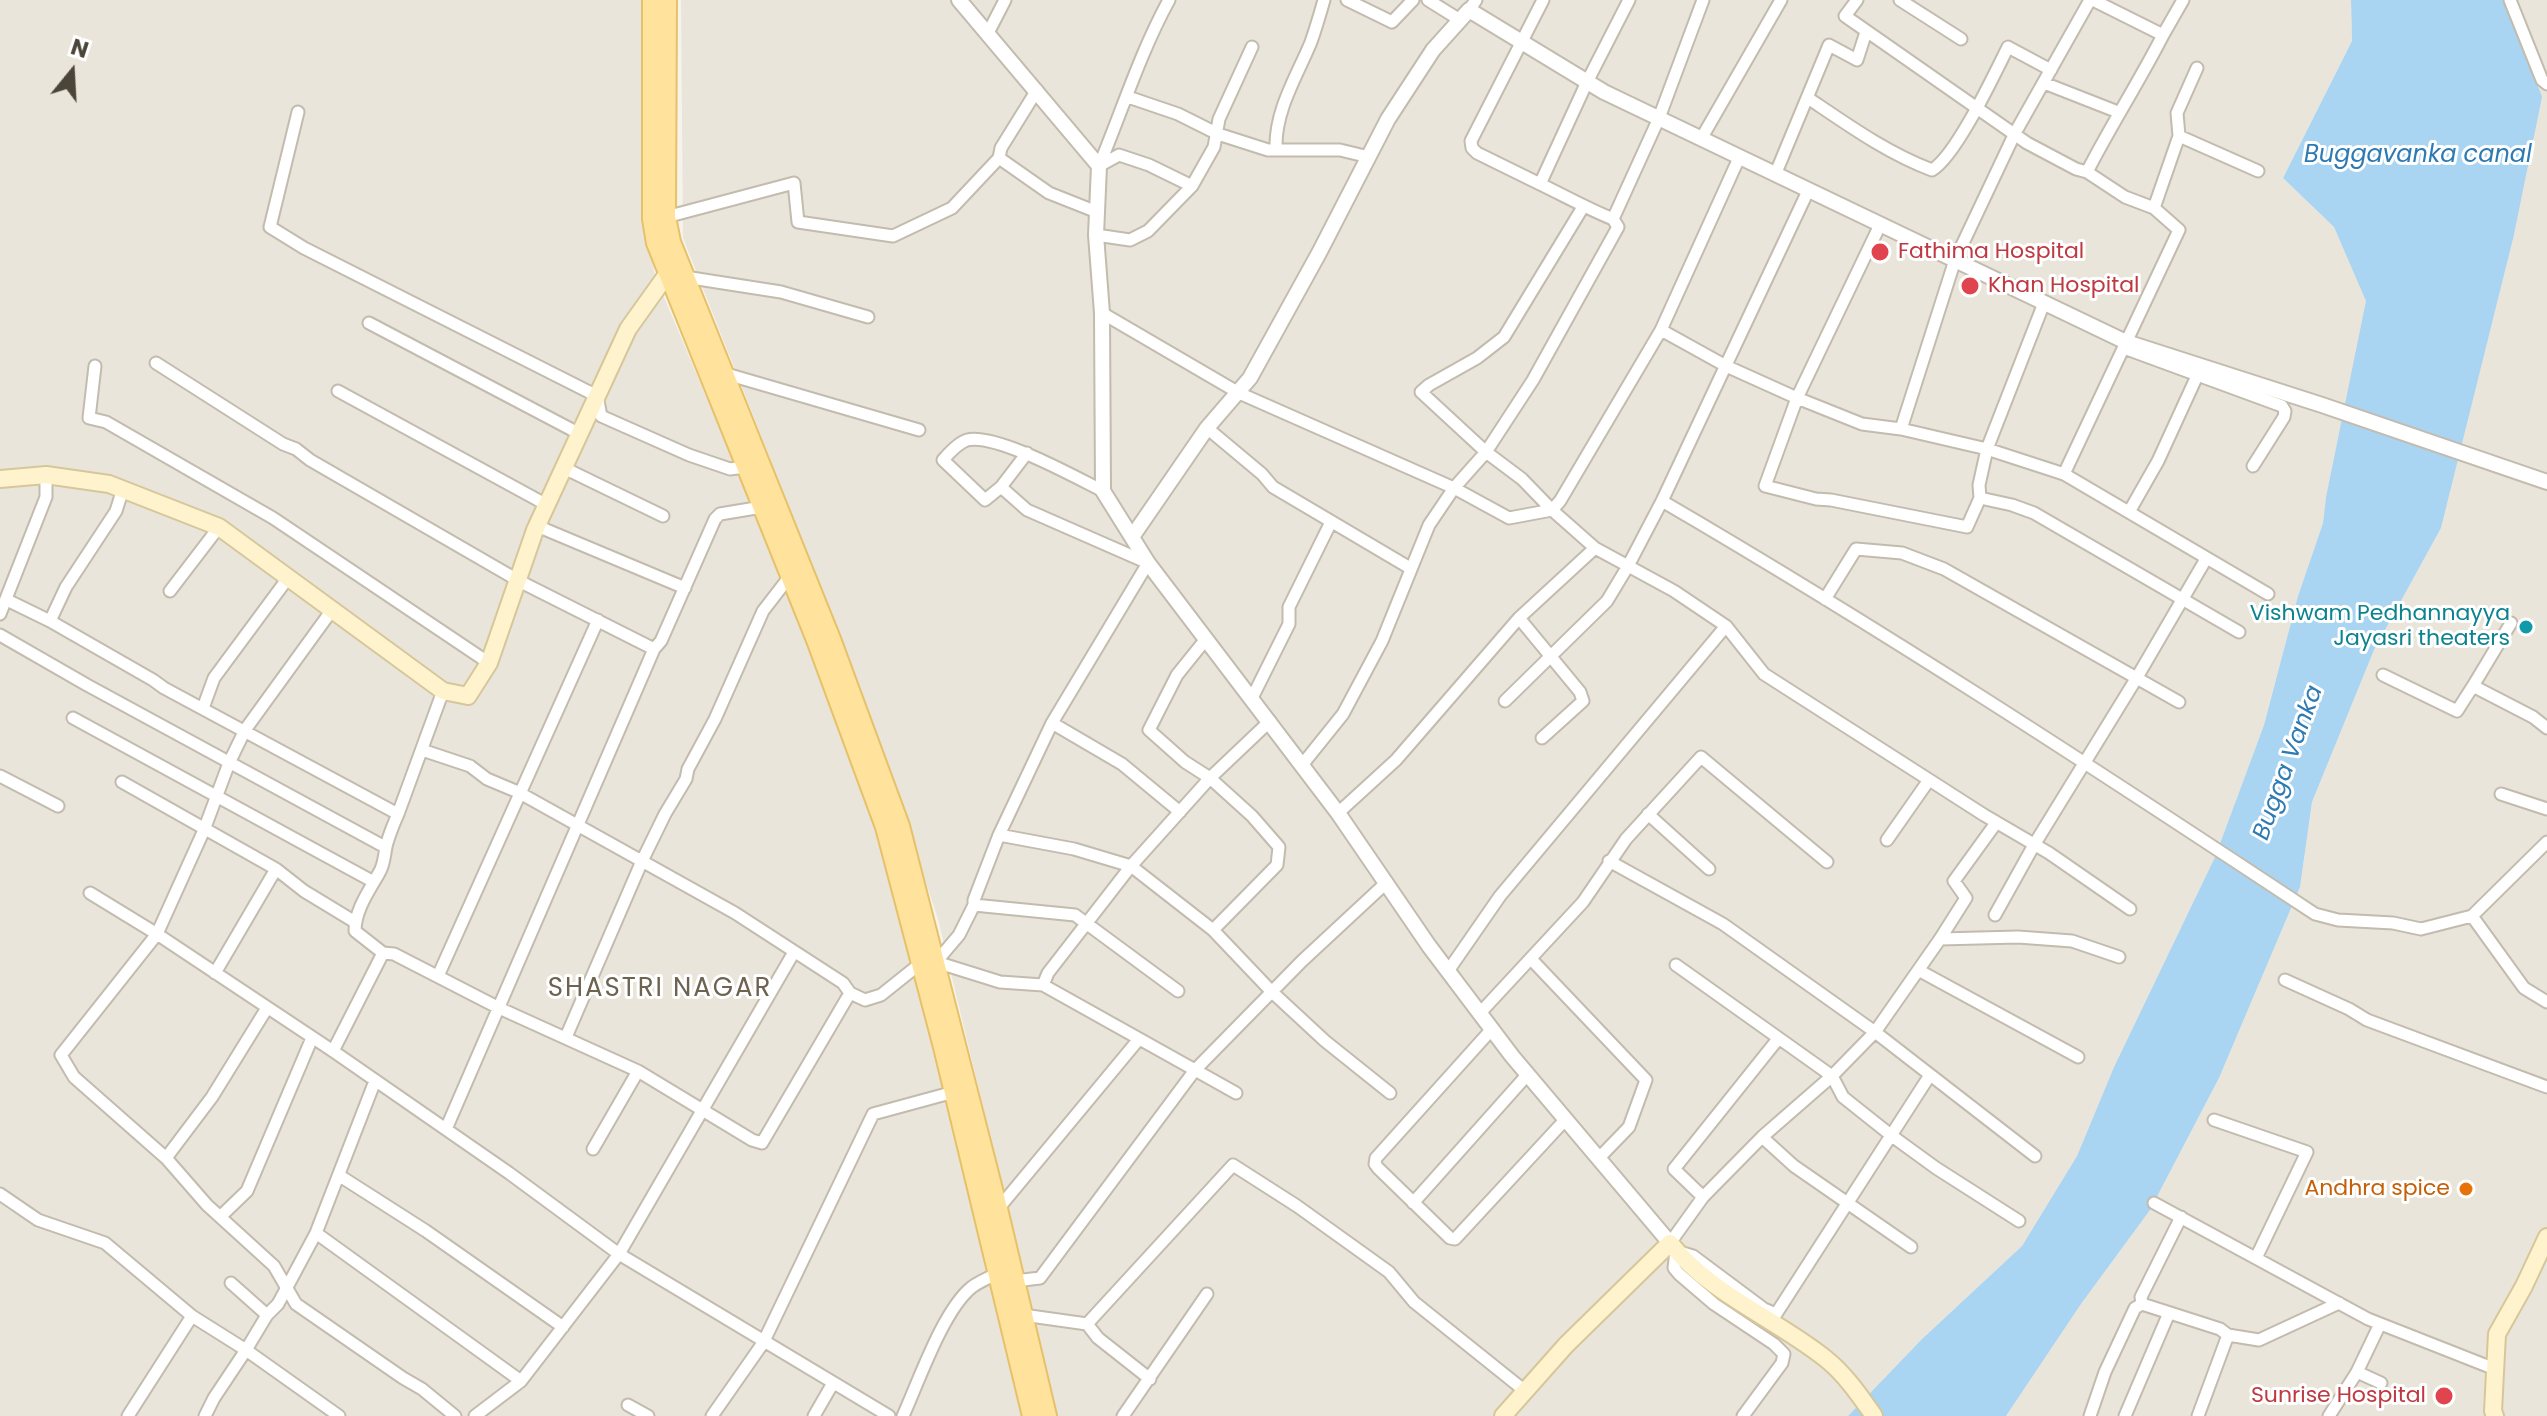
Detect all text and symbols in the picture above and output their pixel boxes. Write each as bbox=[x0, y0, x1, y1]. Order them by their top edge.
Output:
text: N bbox=[67, 31, 92, 66]
north arrow bbox=[32, 32, 112, 112]
water label: Buggavanka canal bbox=[2304, 142, 2532, 170]
place label: Fathima Hospital bbox=[1898, 239, 2084, 265]
marker: Fathima Hospital bbox=[1869, 241, 1891, 263]
place label: Khan Hospital bbox=[1988, 273, 2139, 299]
marker: Khan Hospital bbox=[1959, 275, 1981, 297]
place label: Vishwam Pedhannayya Jayasri theaters bbox=[2250, 601, 2510, 652]
marker: Vishwam Pedhannayya Jayasri theaters bbox=[2517, 618, 2535, 636]
water label: Bugga Vanka bbox=[2248, 682, 2330, 844]
district label: SHASTRI NAGAR bbox=[548, 973, 772, 1005]
place label: Andhra spice bbox=[2304, 1176, 2450, 1202]
marker: Andhra spice bbox=[2457, 1180, 2475, 1198]
place label: Sunrise Hospital bbox=[2251, 1383, 2426, 1409]
marker: Sunrise Hospital bbox=[2433, 1385, 2455, 1407]

